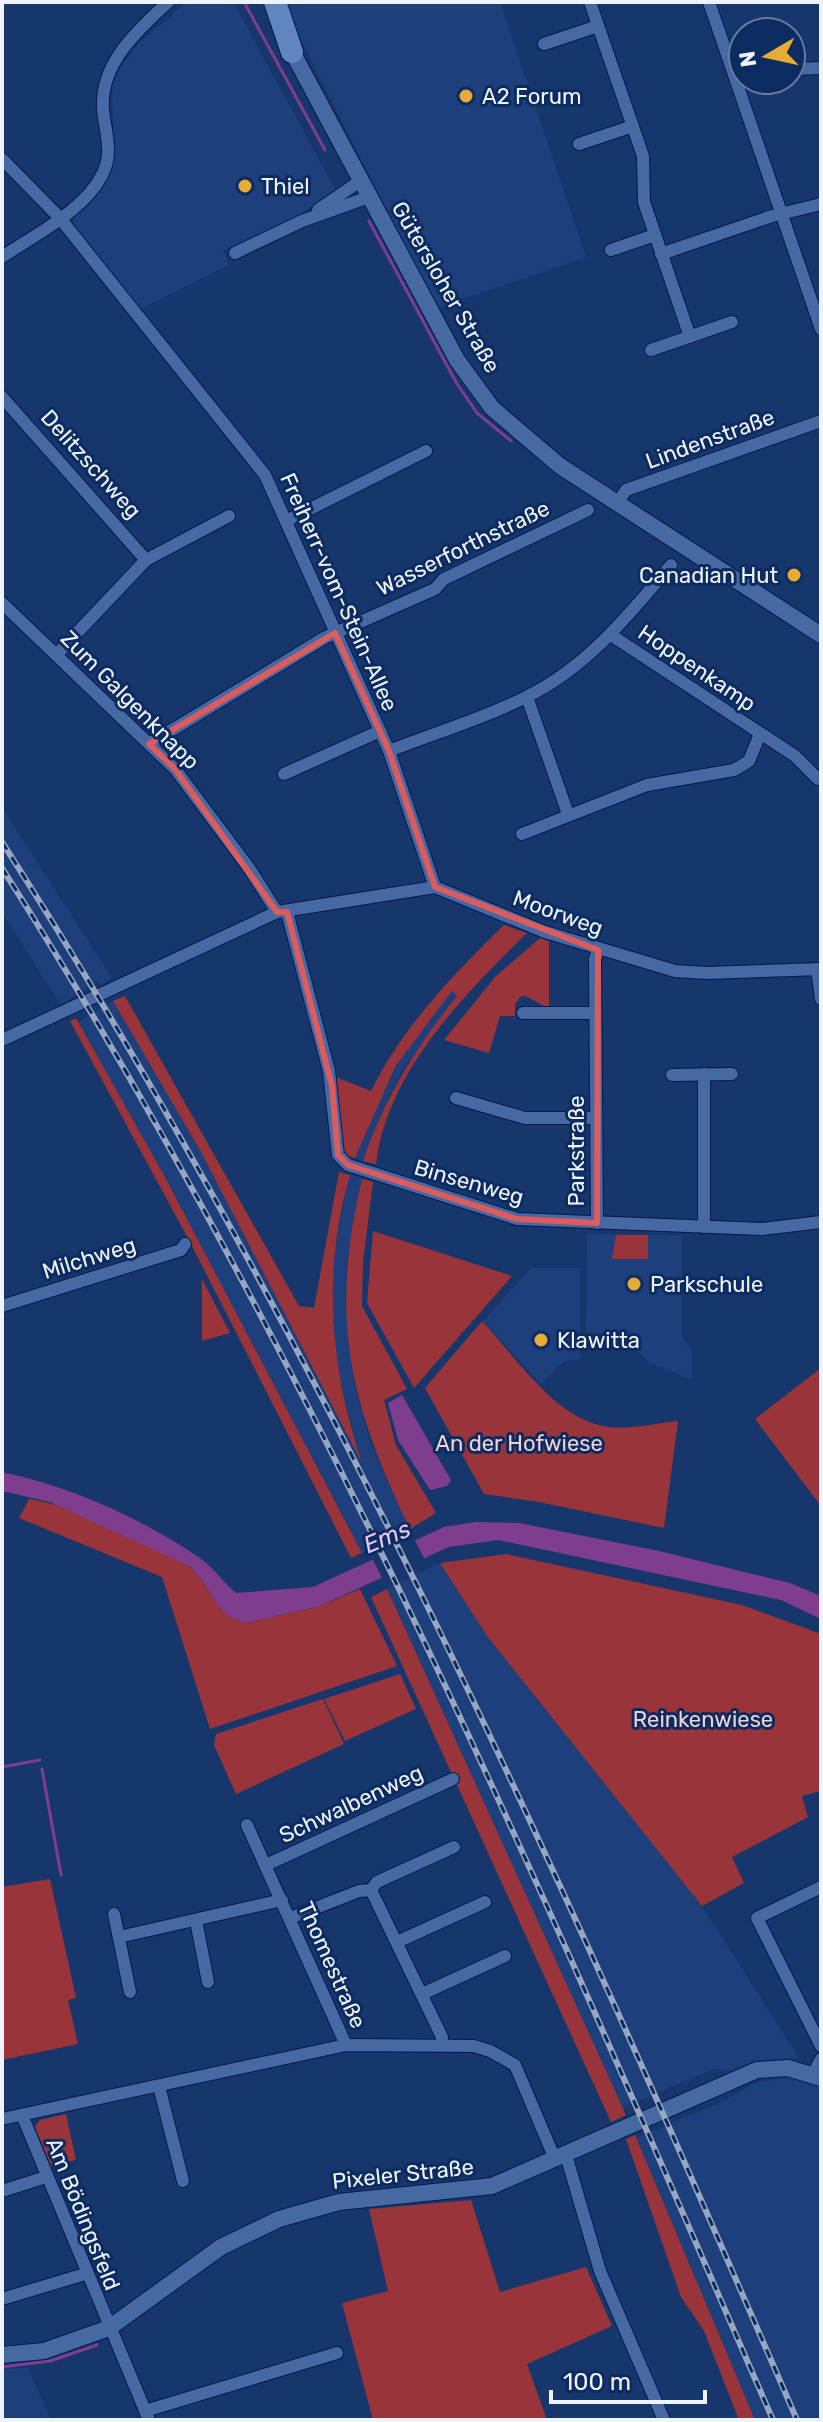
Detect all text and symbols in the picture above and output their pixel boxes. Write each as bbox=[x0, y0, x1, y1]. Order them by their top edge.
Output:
north arrow bbox=[727, 16, 807, 96]
text: N bbox=[733, 49, 762, 69]
place label: A2 Forum bbox=[482, 83, 581, 110]
marker: A2 Forum bbox=[457, 87, 475, 105]
place label: Thiel bbox=[261, 173, 310, 200]
marker: Thiel bbox=[236, 177, 254, 195]
street label: Gütersloher Straße bbox=[386, 196, 506, 378]
street label: Lindenstraße bbox=[642, 403, 778, 475]
street label: Delitzschweg bbox=[35, 404, 147, 524]
street label: Freiherr-vom-Stein-Allee bbox=[274, 469, 404, 715]
street label: Wasserforthstraße bbox=[372, 494, 554, 602]
place label: Canadian Hut bbox=[639, 562, 778, 589]
marker: Canadian Hut bbox=[785, 566, 803, 584]
street label: Hoppenkamp bbox=[633, 619, 761, 717]
street label: Zum Galgenknapp bbox=[55, 625, 205, 775]
street label: Moorweg bbox=[509, 884, 607, 942]
street label: Parkstraße bbox=[563, 1096, 590, 1206]
street label: Binsenweg bbox=[411, 1153, 527, 1211]
street label: Milchweg bbox=[39, 1231, 139, 1285]
place label: Parkschule bbox=[650, 1271, 763, 1298]
marker: Parkschule bbox=[625, 1275, 643, 1293]
place label: Klawitta bbox=[557, 1327, 640, 1354]
marker: Klawitta bbox=[532, 1331, 550, 1349]
park label: An der Hofwiese bbox=[435, 1430, 603, 1457]
water label: Ems bbox=[359, 1515, 415, 1559]
park label: Reinkenwiese bbox=[633, 1706, 773, 1733]
street label: Schwalbenweg bbox=[275, 1759, 427, 1849]
street label: Thomestraße bbox=[292, 1898, 372, 2032]
street label: Am Bödingsfeld bbox=[40, 2134, 126, 2294]
street label: Pixeler Straße bbox=[331, 2153, 475, 2195]
scale bar bbox=[551, 2354, 705, 2404]
text: 100 m bbox=[563, 2368, 631, 2396]

